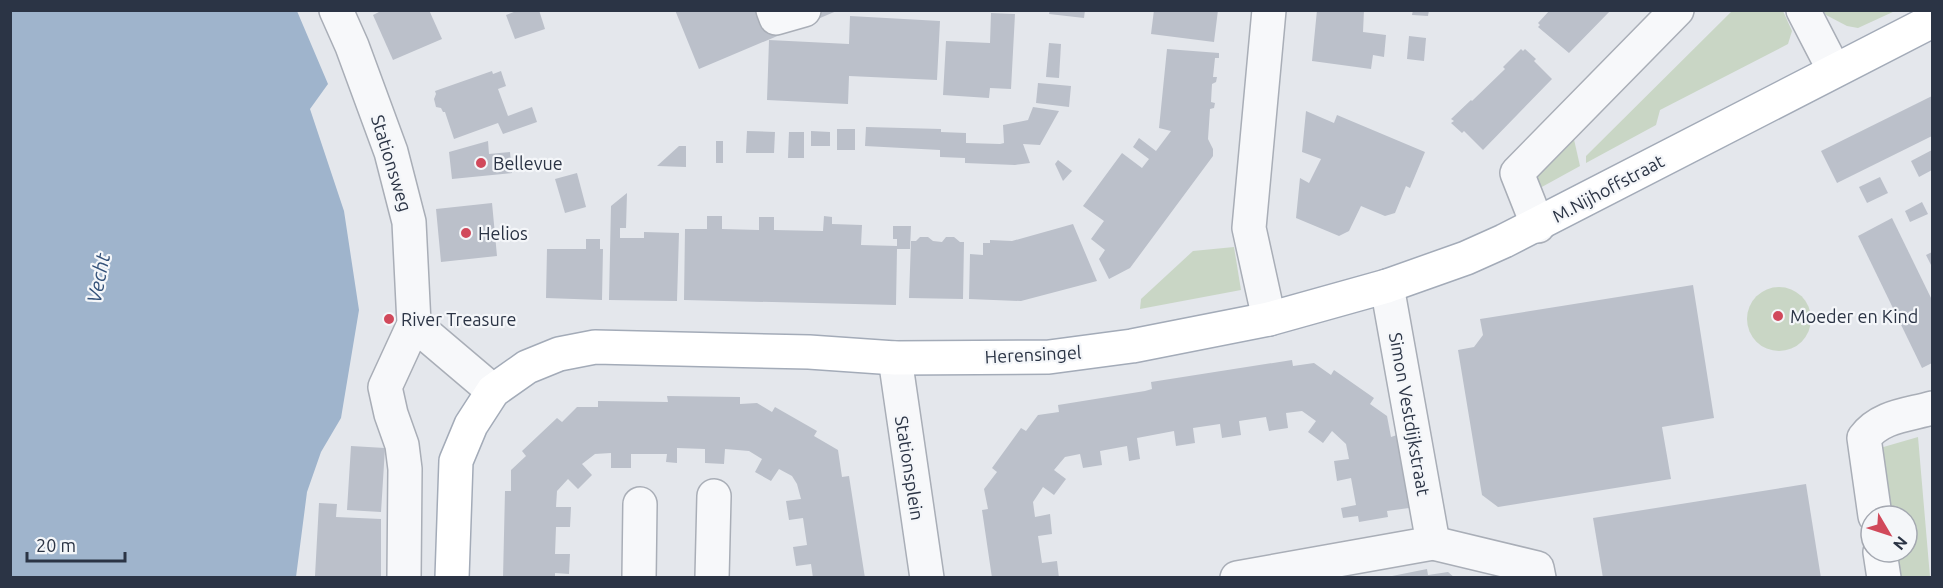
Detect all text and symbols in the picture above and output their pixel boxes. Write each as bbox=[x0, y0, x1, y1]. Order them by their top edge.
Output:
street label: Stationsweg bbox=[368, 112, 416, 214]
street label: M.Nijhoffstraat bbox=[1549, 150, 1667, 226]
place label: Bellevue bbox=[493, 153, 563, 173]
marker: Bellevue bbox=[474, 156, 488, 170]
place label: Helios bbox=[478, 223, 528, 243]
marker: Helios bbox=[459, 226, 473, 240]
water label: Vecht bbox=[82, 251, 114, 305]
place label: Moeder en Kind bbox=[1790, 306, 1918, 326]
place label: River Treasure bbox=[401, 309, 516, 329]
marker: Moeder en Kind bbox=[1771, 309, 1785, 323]
marker: River Treasure bbox=[382, 312, 396, 326]
street label: Simon Vestdijkstraat bbox=[1386, 331, 1434, 497]
street label: Herensingel bbox=[984, 341, 1082, 367]
street label: Stationsplein bbox=[892, 414, 928, 522]
north arrow bbox=[1859, 504, 1919, 564]
scale bar bbox=[27, 525, 124, 563]
text: N bbox=[1890, 533, 1911, 554]
text: 20 m bbox=[36, 535, 76, 555]

